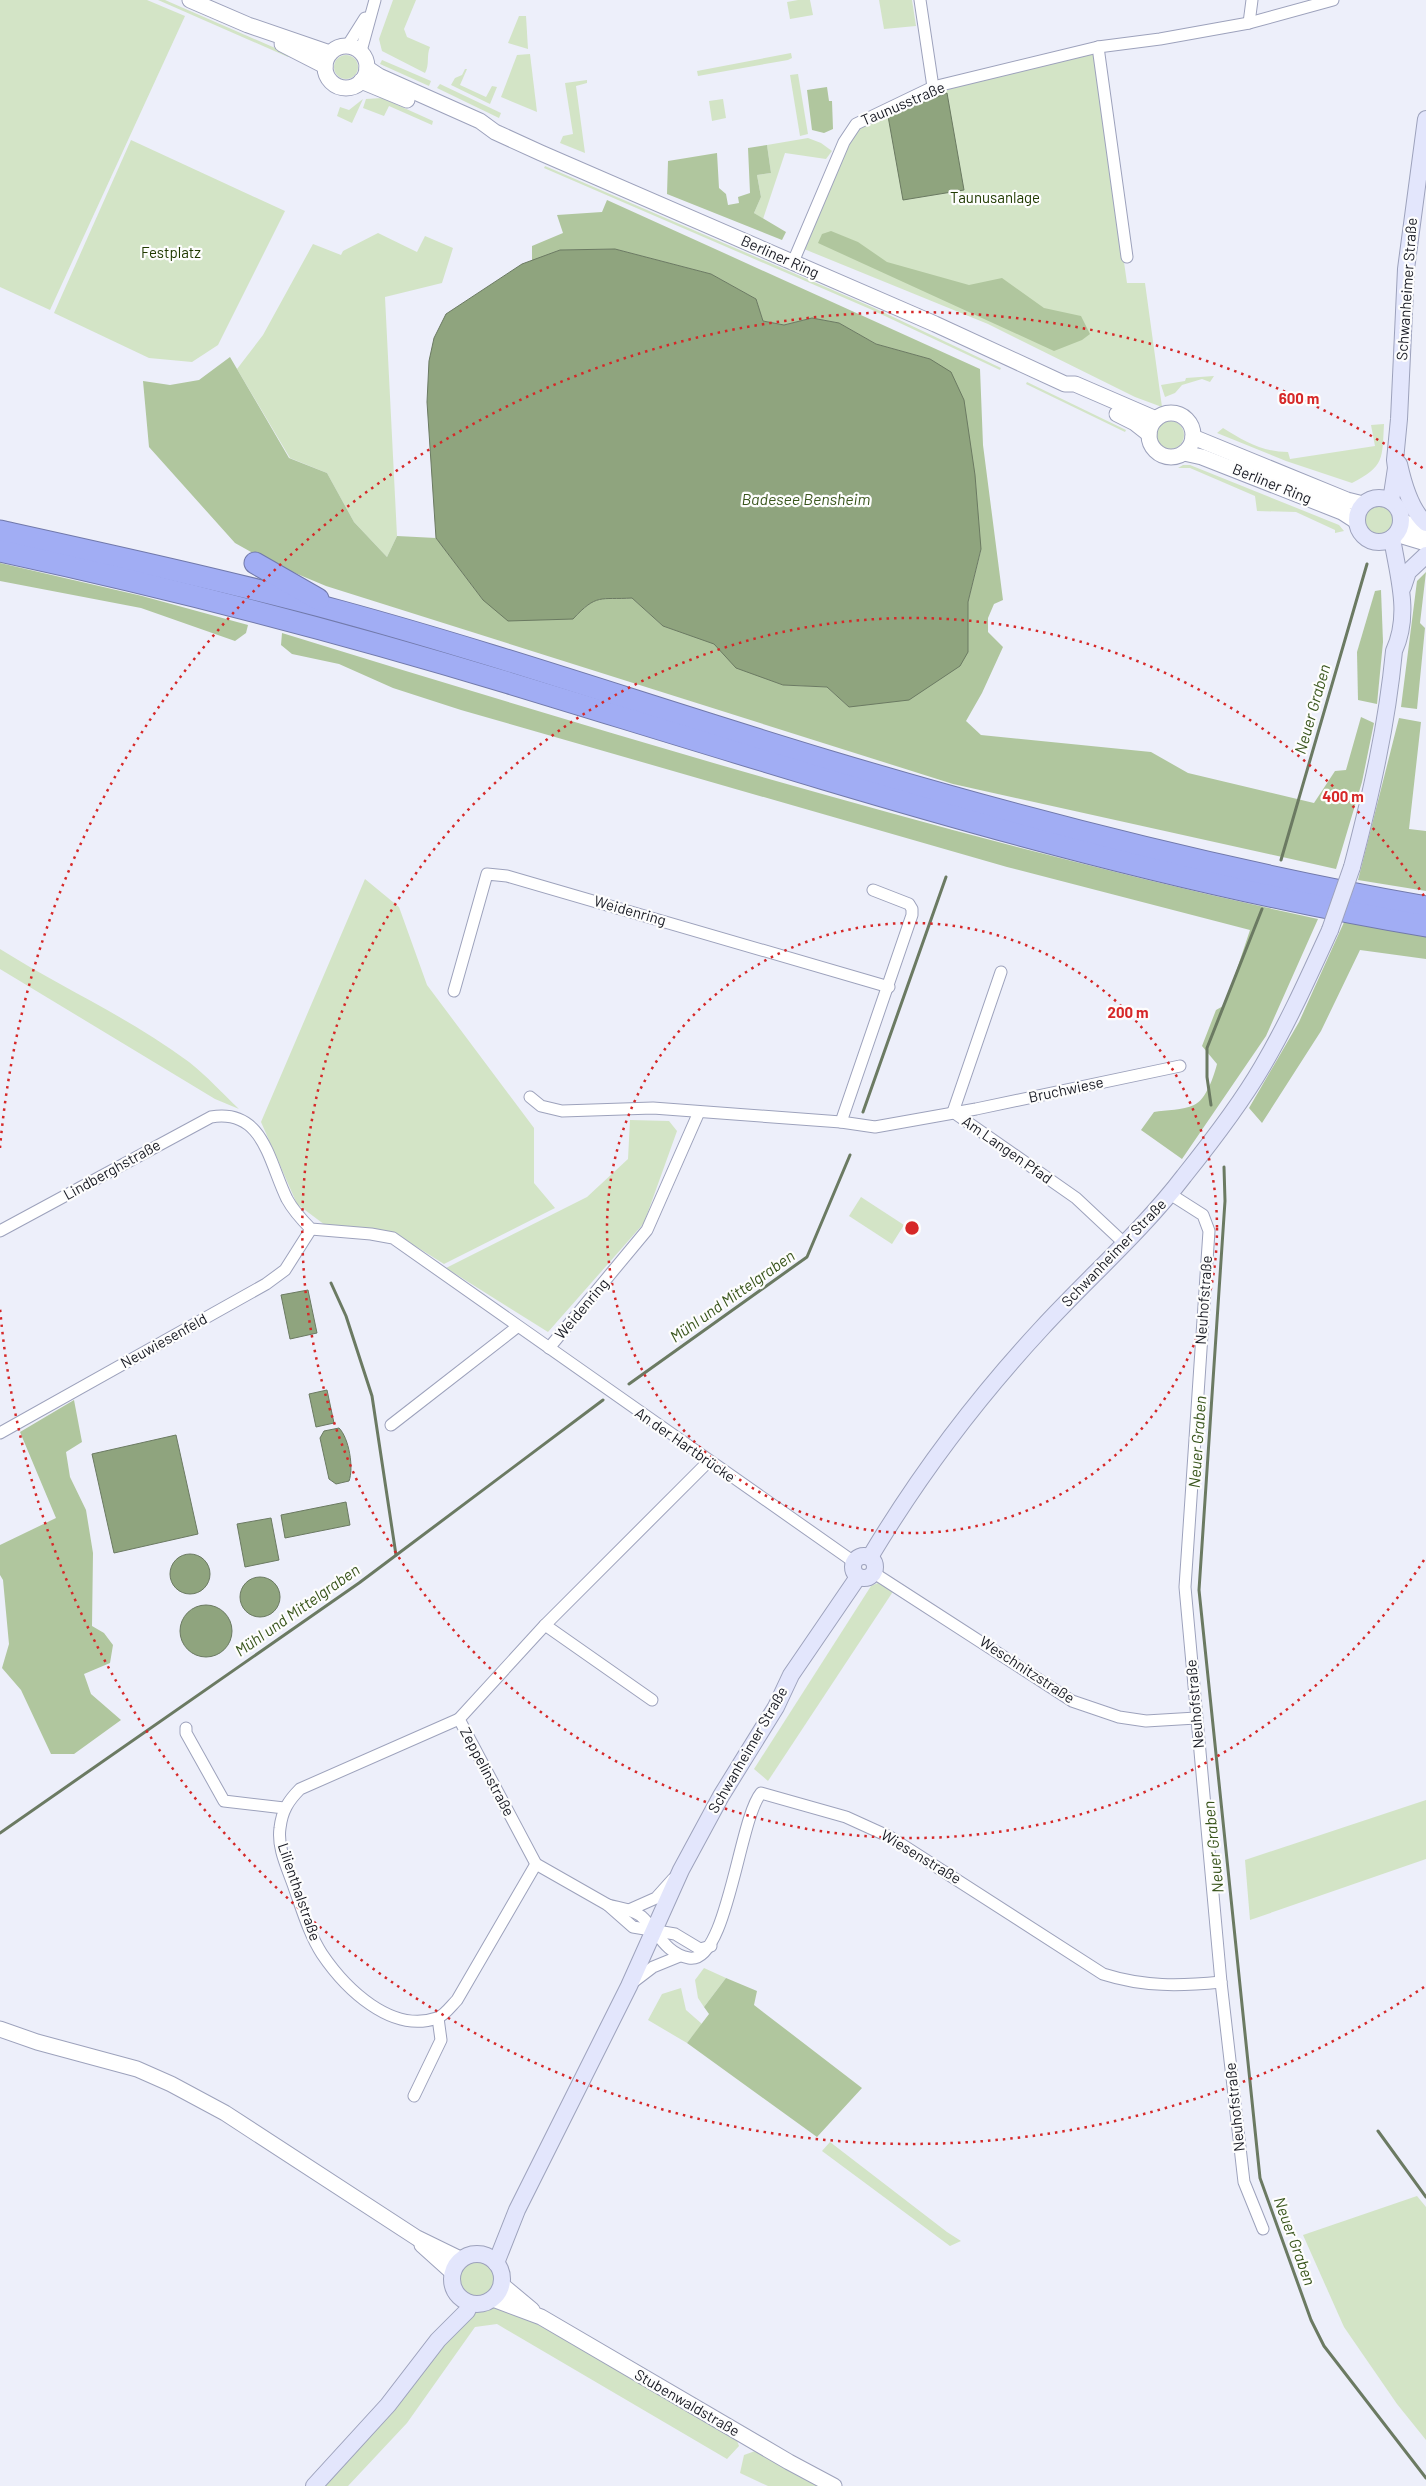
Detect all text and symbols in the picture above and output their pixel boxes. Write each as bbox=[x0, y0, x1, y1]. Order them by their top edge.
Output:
street label: Taunusstraße bbox=[858, 77, 947, 129]
park label: Taunusanlage bbox=[950, 188, 1040, 206]
street label: Schwanheimer Straße bbox=[1392, 217, 1420, 361]
street label: Berliner Ring bbox=[739, 231, 822, 281]
park label: Festplatz bbox=[141, 243, 201, 261]
text: 600 m bbox=[1279, 389, 1319, 407]
street label: Berliner Ring bbox=[1230, 459, 1315, 507]
water label: Badesee Bensheim bbox=[742, 489, 871, 508]
water label: Neuer Graben bbox=[1290, 662, 1333, 756]
text: 400 m bbox=[1322, 787, 1364, 805]
street label: Weidenring bbox=[592, 891, 668, 929]
text: 200 m bbox=[1107, 1003, 1149, 1021]
street label: Bruchwiese bbox=[1027, 1072, 1105, 1106]
street label: Am Langen Pfad bbox=[959, 1111, 1056, 1187]
street label: Lindberghstraße bbox=[60, 1135, 163, 1203]
street label: Schwanheimer Straße bbox=[1057, 1195, 1169, 1310]
centre of rings bbox=[903, 1219, 921, 1237]
water label: Mühl und Mittelgraben bbox=[666, 1245, 798, 1346]
street label: Neuhofstraße bbox=[1191, 1255, 1215, 1345]
street label: Weidenring bbox=[551, 1274, 612, 1342]
street label: Neuwiesenfeld bbox=[117, 1309, 210, 1371]
water label: Neuer Graben bbox=[1184, 1395, 1209, 1489]
street label: An der Hartbrücke bbox=[632, 1403, 739, 1485]
water label: Mühl und Mittelgraben bbox=[231, 1559, 363, 1660]
street label: Weschnitzstraße bbox=[977, 1632, 1078, 1707]
street label: Neuhofstraße bbox=[1181, 1659, 1207, 1749]
street label: Schwanheimer Straße bbox=[704, 1683, 791, 1816]
street label: Zeppelinstraße bbox=[457, 1724, 519, 1819]
water label: Neuer Graben bbox=[1198, 1800, 1227, 1894]
street label: Wiesenstraße bbox=[878, 1825, 965, 1887]
street label: Lilienthalstraße bbox=[275, 1840, 325, 1943]
street label: Neuhofstraße bbox=[1220, 2062, 1248, 2153]
water label: Neuer Graben bbox=[1271, 2194, 1320, 2288]
street label: Stubenwaldstraße bbox=[632, 2365, 743, 2440]

